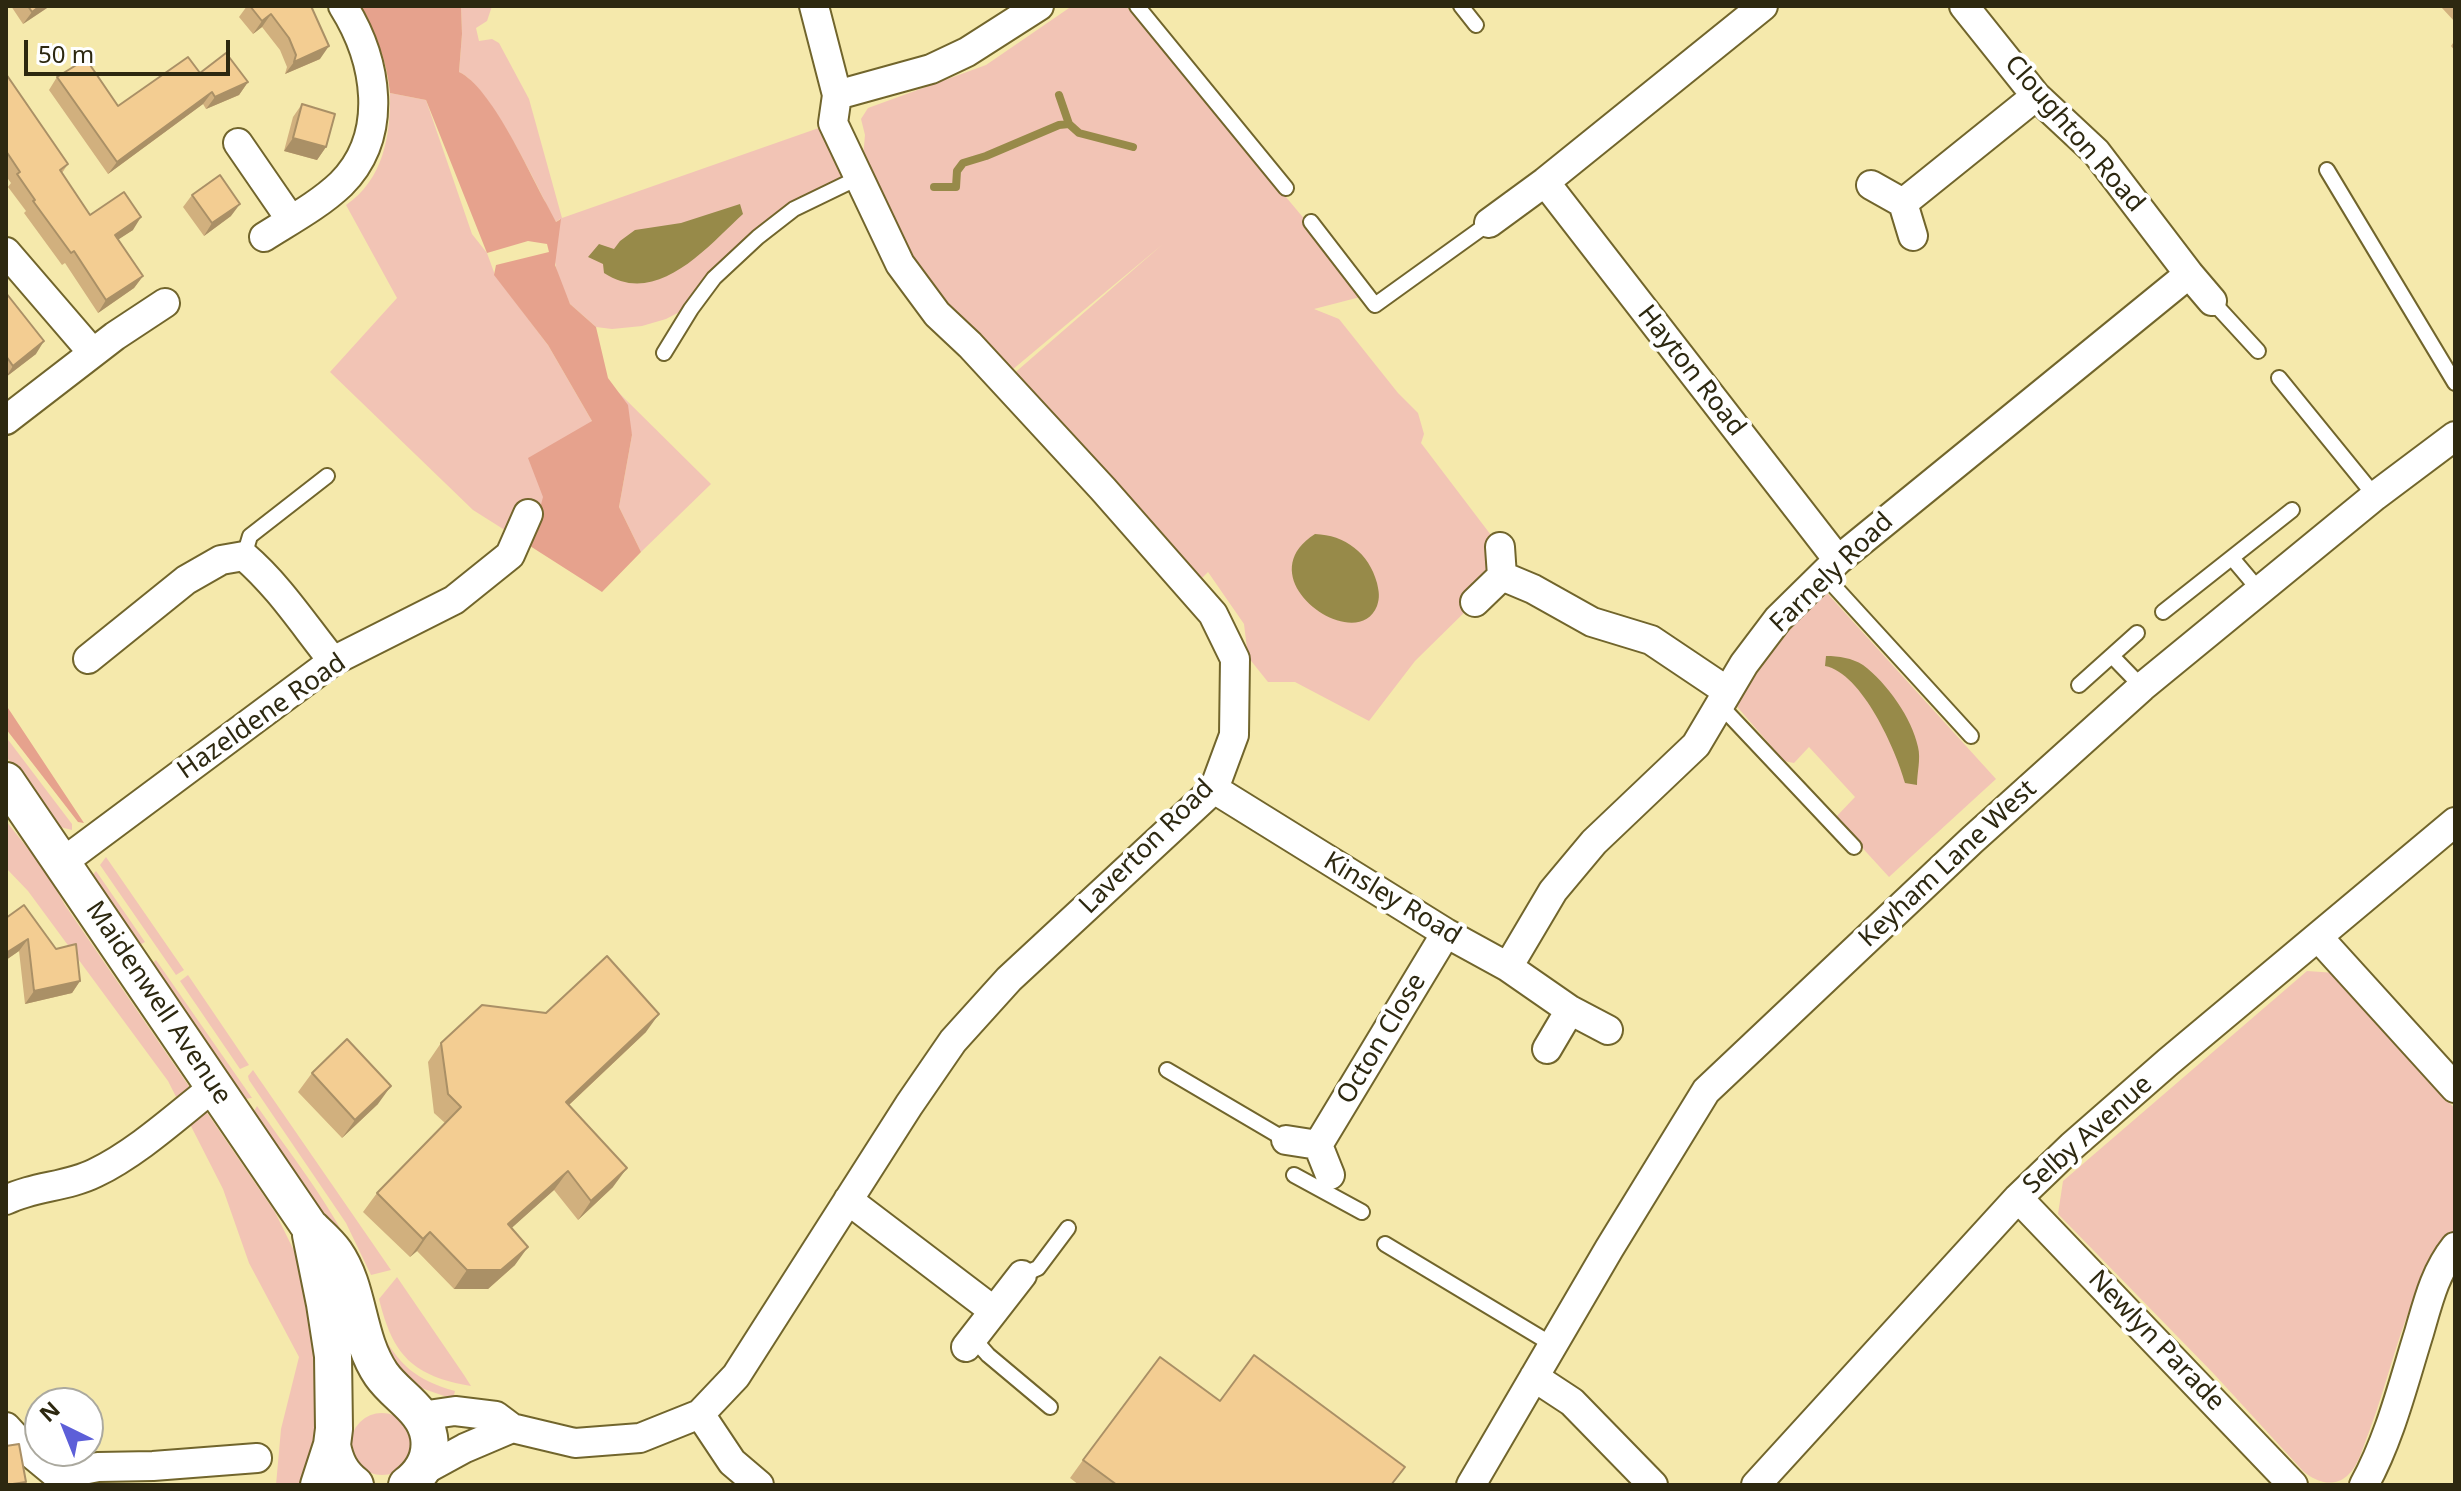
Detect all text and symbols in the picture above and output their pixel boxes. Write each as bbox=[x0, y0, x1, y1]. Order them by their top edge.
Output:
scale bar bbox=[28, 24, 234, 74]
text: 50 m bbox=[38, 37, 94, 70]
street label: Cloughton Road bbox=[1997, 49, 2151, 219]
street label: Hayton Road bbox=[1630, 299, 1752, 443]
street label: Farnely Road bbox=[1764, 507, 1900, 639]
street label: Hazeldene Road bbox=[172, 647, 352, 787]
street label: Laverton Road bbox=[1073, 773, 1221, 921]
street label: Keyham Lane West bbox=[1853, 774, 2043, 954]
street label: Kinsley Road bbox=[1318, 846, 1466, 952]
street label: Maidenwell Avenue bbox=[78, 896, 238, 1110]
street label: Octon Close bbox=[1331, 968, 1433, 1110]
street label: Selby Avenue bbox=[2017, 1069, 2159, 1201]
street label: Newlyn Parade bbox=[2081, 1264, 2231, 1418]
north arrow bbox=[24, 1387, 104, 1467]
text: N bbox=[32, 1394, 66, 1428]

